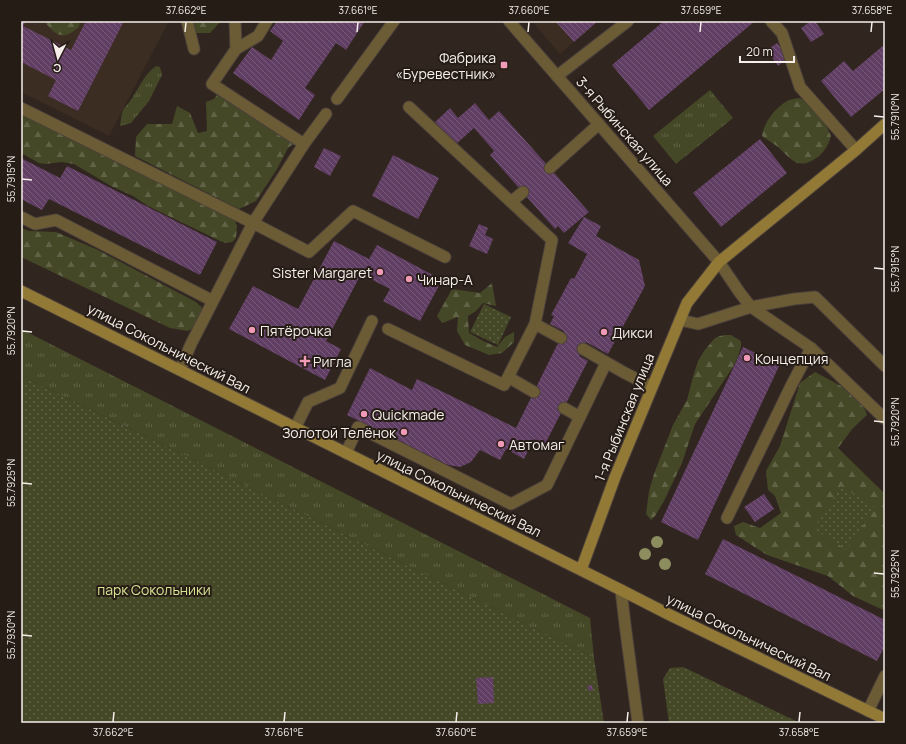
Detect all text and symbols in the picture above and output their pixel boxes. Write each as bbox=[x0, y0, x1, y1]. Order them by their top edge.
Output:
text: 37.662°E bbox=[166, 3, 207, 17]
text: 37.661°E bbox=[339, 3, 378, 17]
text: 37.660°E bbox=[508, 3, 550, 17]
text: 37.659°E bbox=[681, 3, 722, 17]
text: 37.658°E bbox=[852, 3, 893, 17]
north arrow bbox=[38, 38, 78, 78]
scale bar bbox=[740, 38, 794, 64]
text: 20 m bbox=[746, 43, 773, 60]
place label: Фабрика «Буревестник» bbox=[395, 48, 496, 83]
marker: Фабрика «Буревестник» bbox=[499, 60, 509, 70]
text: С bbox=[52, 61, 62, 76]
street label: 3-я Рыбинская улица bbox=[572, 72, 678, 190]
text: 55.7910°N bbox=[888, 94, 902, 140]
text: 55.7915°N bbox=[4, 156, 18, 202]
text: 55.7915°N bbox=[888, 246, 902, 292]
place label: Sister Margaret bbox=[272, 263, 372, 282]
marker: Sister Margaret bbox=[375, 267, 385, 277]
place label: Чинар-А bbox=[417, 270, 473, 289]
marker: Чинар-А bbox=[404, 274, 414, 284]
street label: улица Сокольнический Вал bbox=[84, 298, 254, 398]
text: 55.7920°N bbox=[4, 307, 18, 355]
place label: Пятёрочка bbox=[260, 321, 332, 340]
place label: Дикси bbox=[612, 323, 653, 342]
marker: Пятёрочка bbox=[247, 325, 257, 335]
marker: Дикси bbox=[599, 327, 609, 337]
place label: Концепция bbox=[755, 349, 828, 368]
street label: 1-я Рыбинская улица bbox=[590, 350, 658, 484]
place label: Ригла bbox=[313, 352, 352, 371]
marker: Концепция bbox=[742, 353, 752, 363]
marker: Ригла bbox=[300, 356, 310, 366]
text: 55.7920°N bbox=[888, 398, 902, 446]
place label: Quickmade bbox=[372, 405, 445, 424]
marker: Quickmade bbox=[359, 409, 369, 419]
place label: Золотой Телёнок bbox=[282, 423, 397, 442]
marker: Золотой Телёнок bbox=[399, 427, 409, 437]
place label: Автомаг bbox=[509, 435, 565, 454]
marker: Автомаг bbox=[496, 439, 506, 449]
street label: улица Сокольнический Вал bbox=[374, 445, 544, 541]
text: 55.7925°N bbox=[4, 459, 18, 507]
text: 55.7925°N bbox=[888, 550, 902, 598]
park label: парк Сокольники bbox=[97, 580, 211, 599]
street label: улица Сокольнический Вал bbox=[664, 589, 834, 685]
text: 55.7930°N bbox=[4, 611, 18, 659]
text: 37.662°E bbox=[93, 725, 134, 739]
text: 37.661°E bbox=[265, 725, 304, 739]
text: 37.660°E bbox=[435, 725, 477, 739]
text: 37.659°E bbox=[607, 725, 648, 739]
text: 37.658°E bbox=[779, 725, 820, 739]

